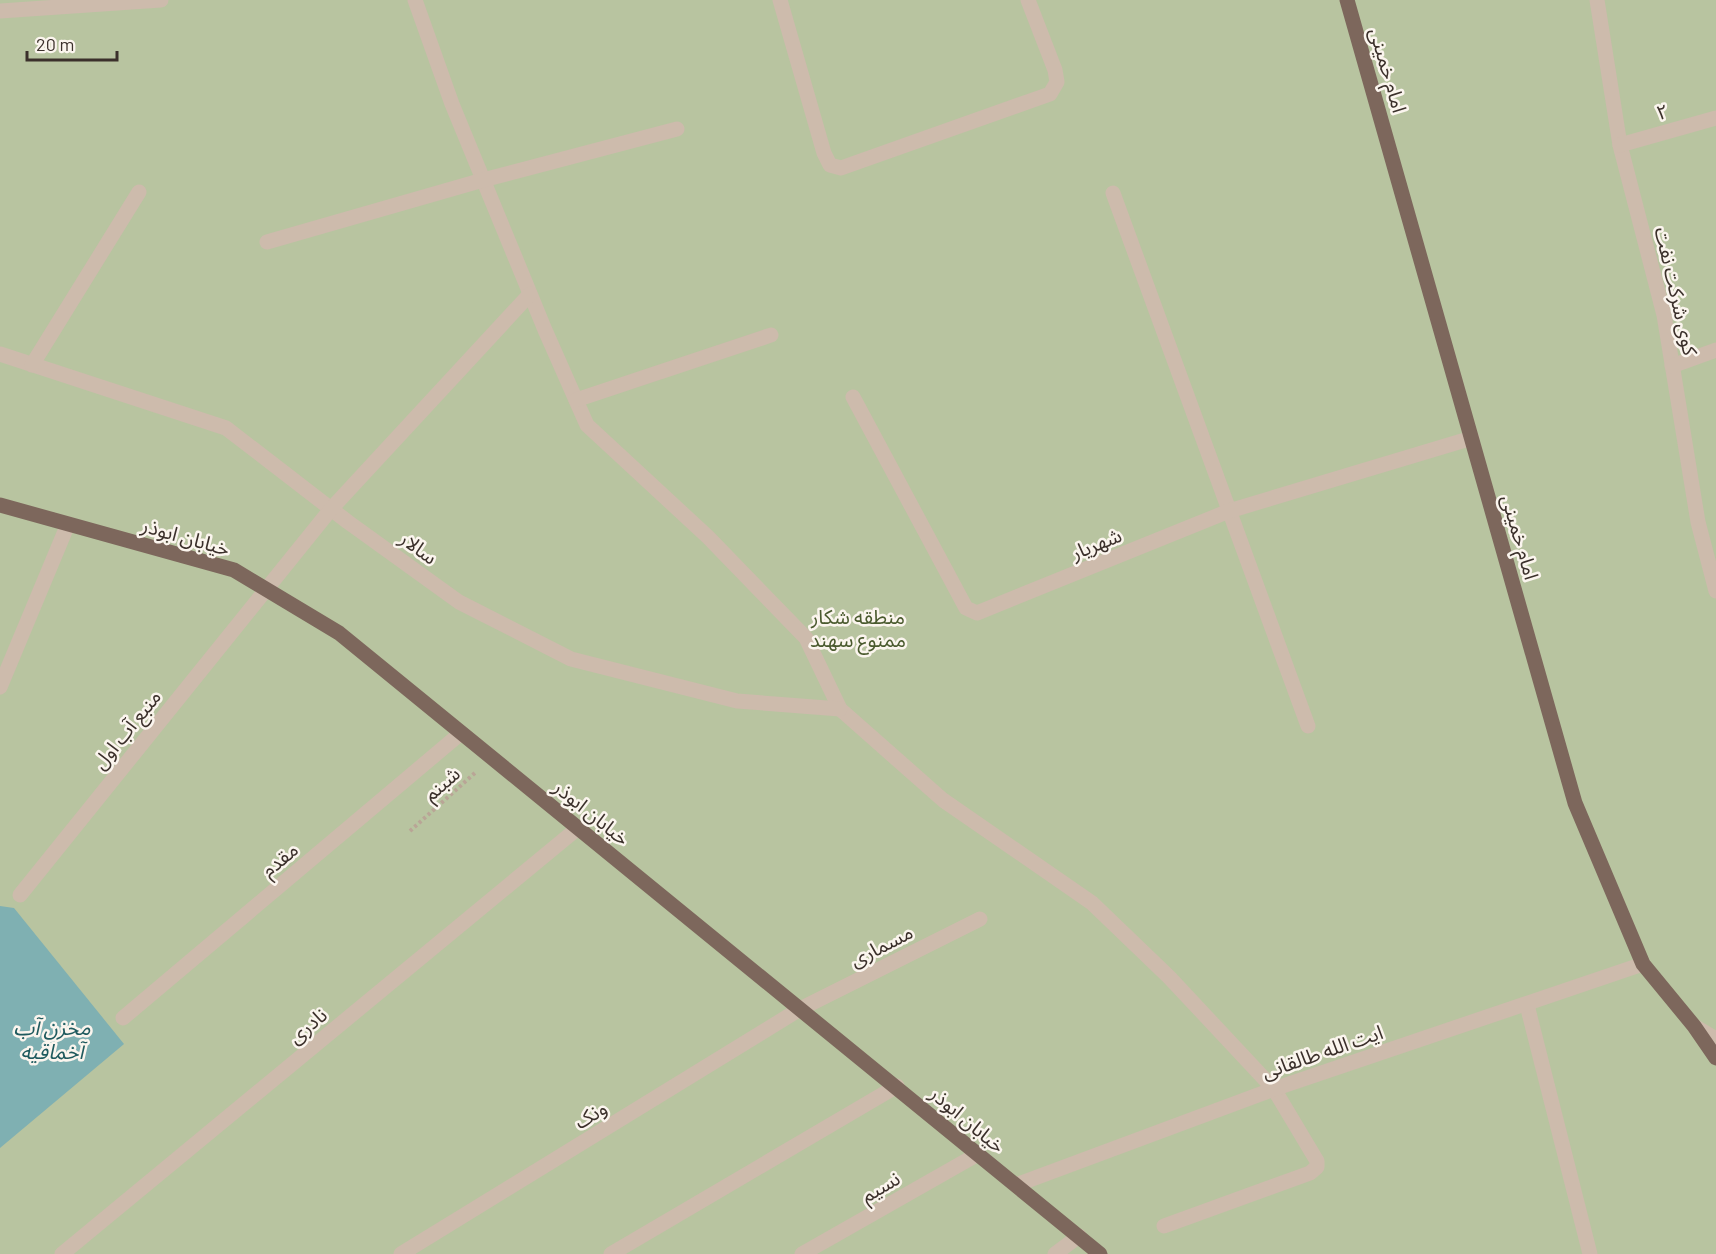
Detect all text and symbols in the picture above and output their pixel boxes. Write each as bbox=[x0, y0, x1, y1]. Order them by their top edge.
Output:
scale bar bbox=[27, 24, 117, 62]
street label: امام خمینی bbox=[1362, 25, 1413, 116]
text: 20 m bbox=[36, 33, 74, 55]
street label: ۲ bbox=[1653, 98, 1671, 124]
street label: کوی شرکت نفت bbox=[1650, 225, 1704, 358]
street label: امام خمینی bbox=[1494, 492, 1545, 583]
street label: خیابان ابوذر bbox=[138, 512, 233, 561]
street label: شهریار bbox=[1066, 522, 1125, 565]
street label: سالار bbox=[394, 525, 442, 569]
park label: منطقه شکار ممنوع سهند bbox=[810, 604, 906, 655]
street label: منبع آب اول bbox=[87, 685, 168, 776]
street label: شبنم bbox=[418, 761, 467, 808]
street label: خیابان ابوذر bbox=[548, 774, 635, 851]
street label: مقدم bbox=[256, 837, 305, 884]
street label: مسماری bbox=[846, 919, 917, 972]
street label: نادری bbox=[283, 1002, 332, 1049]
water label: مخزن آب آخماقیه bbox=[14, 1014, 90, 1063]
street label: ایت الله طالقانی bbox=[1258, 1019, 1386, 1084]
street label: خیابان ابوذر bbox=[924, 1080, 1010, 1158]
street label: ونک bbox=[569, 1095, 611, 1134]
street label: نسیم bbox=[856, 1165, 906, 1210]

